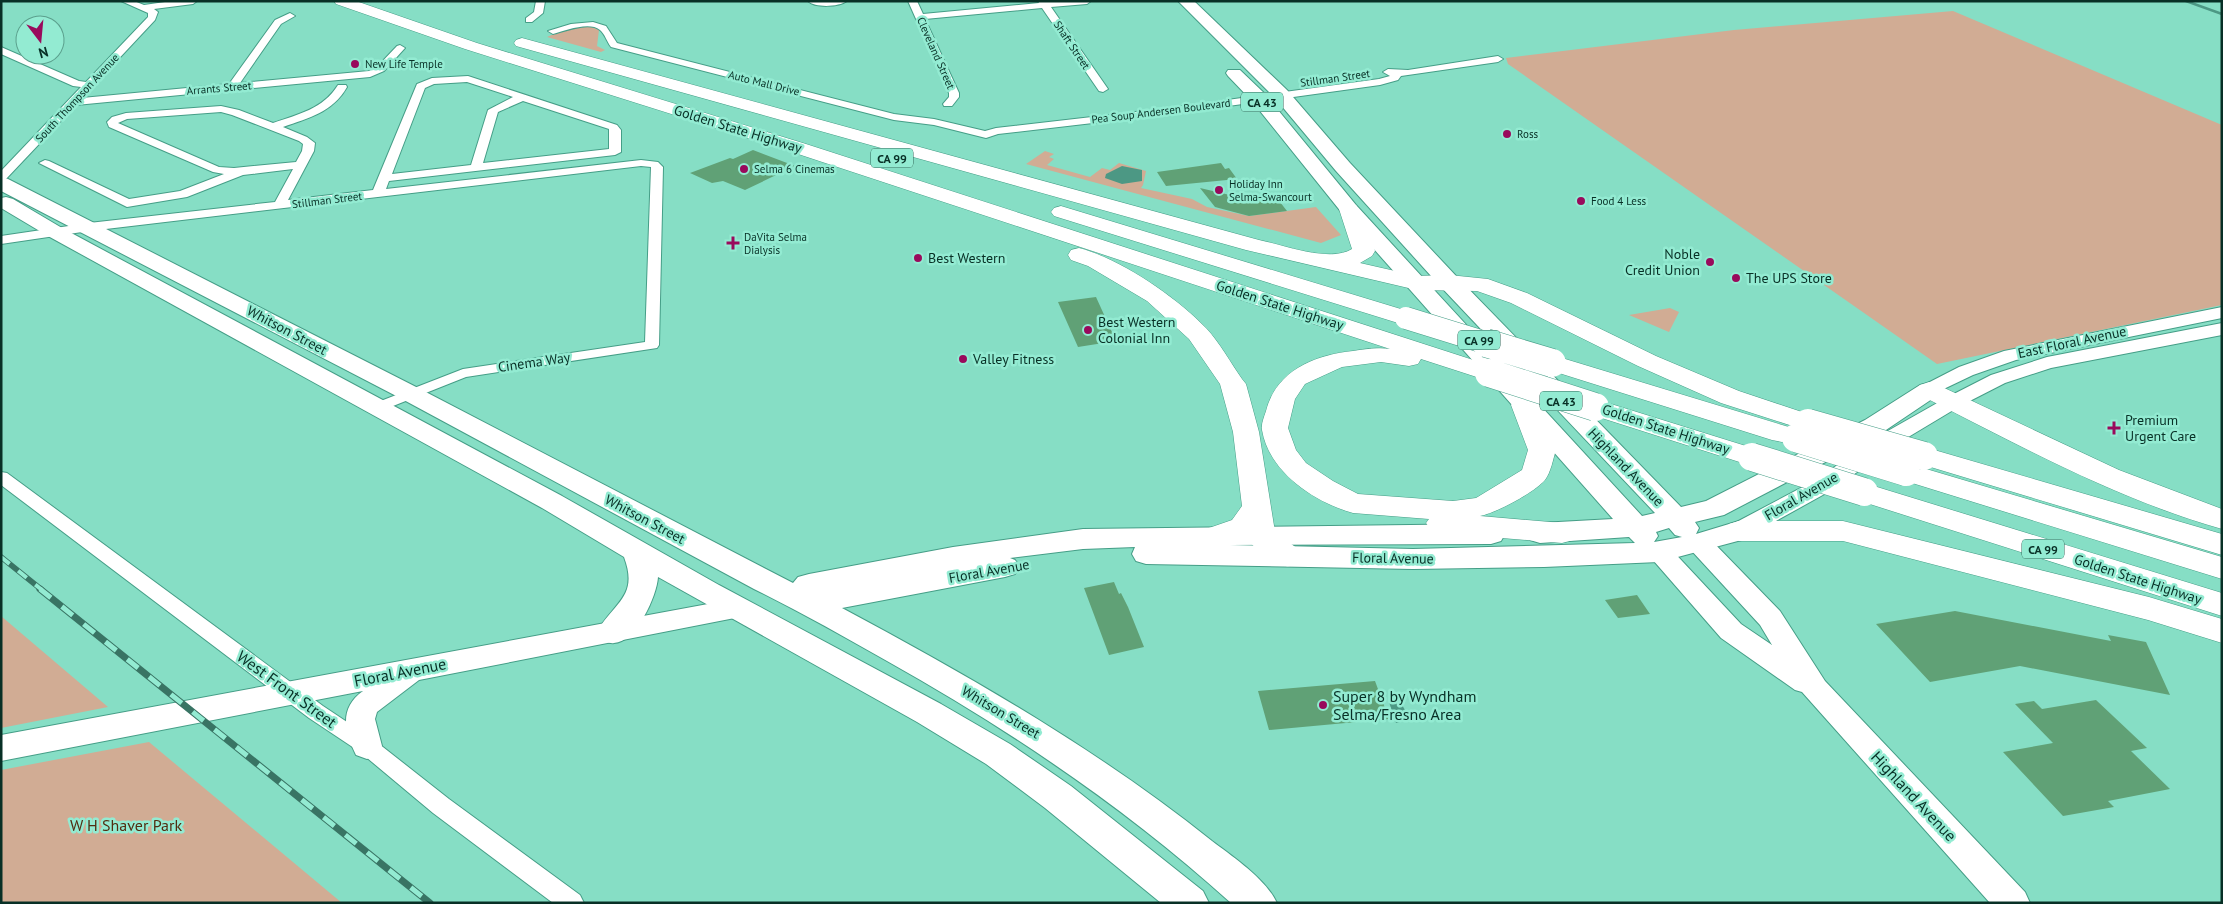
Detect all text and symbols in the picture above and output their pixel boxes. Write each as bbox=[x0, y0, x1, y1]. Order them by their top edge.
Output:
north arrow bbox=[15, 15, 65, 65]
street label: Cleveland Street bbox=[914, 15, 958, 91]
street label: Shaft Street bbox=[1051, 18, 1093, 72]
text: N bbox=[37, 43, 50, 62]
street label: South Thompson Avenue bbox=[32, 50, 122, 145]
place label: New Life Temple bbox=[365, 57, 443, 71]
marker: New Life Temple bbox=[349, 58, 361, 70]
street label: Stillman Street bbox=[1299, 66, 1371, 90]
street label: Auto Mall Drive bbox=[727, 67, 801, 99]
street label: Arrants Street bbox=[186, 78, 252, 98]
road number: CA 43 bbox=[1241, 92, 1283, 111]
street label: Pea Soup Andersen Boulevard bbox=[1091, 96, 1231, 126]
street label: Golden State Highway bbox=[672, 101, 805, 157]
place label: Ross bbox=[1517, 127, 1539, 141]
marker: Ross bbox=[1501, 128, 1513, 140]
road number: CA 99 bbox=[871, 148, 913, 168]
place label: Selma 6 Cinemas bbox=[754, 162, 835, 176]
marker: Selma 6 Cinemas bbox=[738, 163, 750, 175]
place label: Holiday Inn Selma-Swancourt bbox=[1229, 177, 1312, 204]
marker: Holiday Inn Selma-Swancourt bbox=[1213, 184, 1225, 196]
street label: Stillman Street bbox=[291, 189, 363, 211]
place label: Food 4 Less bbox=[1591, 194, 1647, 208]
marker: Food 4 Less bbox=[1575, 195, 1587, 207]
place label: DaVita Selma Dialysis bbox=[744, 230, 807, 257]
marker: DaVita Selma Dialysis bbox=[726, 236, 740, 250]
place label: Noble Credit Union bbox=[1625, 245, 1700, 279]
place label: Best Western bbox=[928, 249, 1006, 267]
marker: Best Western bbox=[912, 252, 924, 264]
marker: Noble Credit Union bbox=[1704, 256, 1716, 268]
place label: The UPS Store bbox=[1746, 269, 1832, 287]
marker: The UPS Store bbox=[1730, 272, 1742, 284]
street label: Golden State Highway bbox=[1214, 276, 1346, 334]
street label: Whitson Street bbox=[244, 301, 330, 359]
place label: Best Western Colonial Inn bbox=[1098, 313, 1176, 347]
street label: East Floral Avenue bbox=[2016, 322, 2128, 362]
marker: Best Western Colonial Inn bbox=[1082, 324, 1094, 336]
road number: CA 99 bbox=[1458, 330, 1500, 350]
street label: Cinema Way bbox=[497, 348, 572, 376]
place label: Valley Fitness bbox=[972, 350, 1054, 368]
marker: Valley Fitness bbox=[957, 353, 969, 365]
road number: CA 43 bbox=[1540, 392, 1582, 411]
street label: Golden State Highway bbox=[1600, 400, 1732, 458]
place label: Premium Urgent Care bbox=[2125, 411, 2196, 445]
marker: Premium Urgent Care bbox=[2107, 421, 2121, 435]
street label: Highland Avenue bbox=[1584, 424, 1668, 510]
street label: Floral Avenue bbox=[1761, 468, 1841, 524]
street label: Whitson Street bbox=[602, 490, 688, 548]
road number: CA 99 bbox=[2022, 540, 2064, 558]
street label: Floral Avenue bbox=[1352, 548, 1434, 568]
street label: Golden State Highway bbox=[2072, 550, 2204, 608]
street label: Floral Avenue bbox=[947, 555, 1031, 587]
street label: West Front Street bbox=[233, 646, 341, 732]
street label: Floral Avenue bbox=[352, 653, 448, 691]
street label: Whitson Street bbox=[959, 682, 1044, 743]
place label: Super 8 by Wyndham Selma/Fresno Area bbox=[1333, 686, 1476, 724]
marker: Super 8 by Wyndham Selma/Fresno Area bbox=[1317, 699, 1329, 711]
street label: Highland Avenue bbox=[1867, 747, 1961, 845]
park label: W H Shaver Park bbox=[70, 815, 182, 835]

